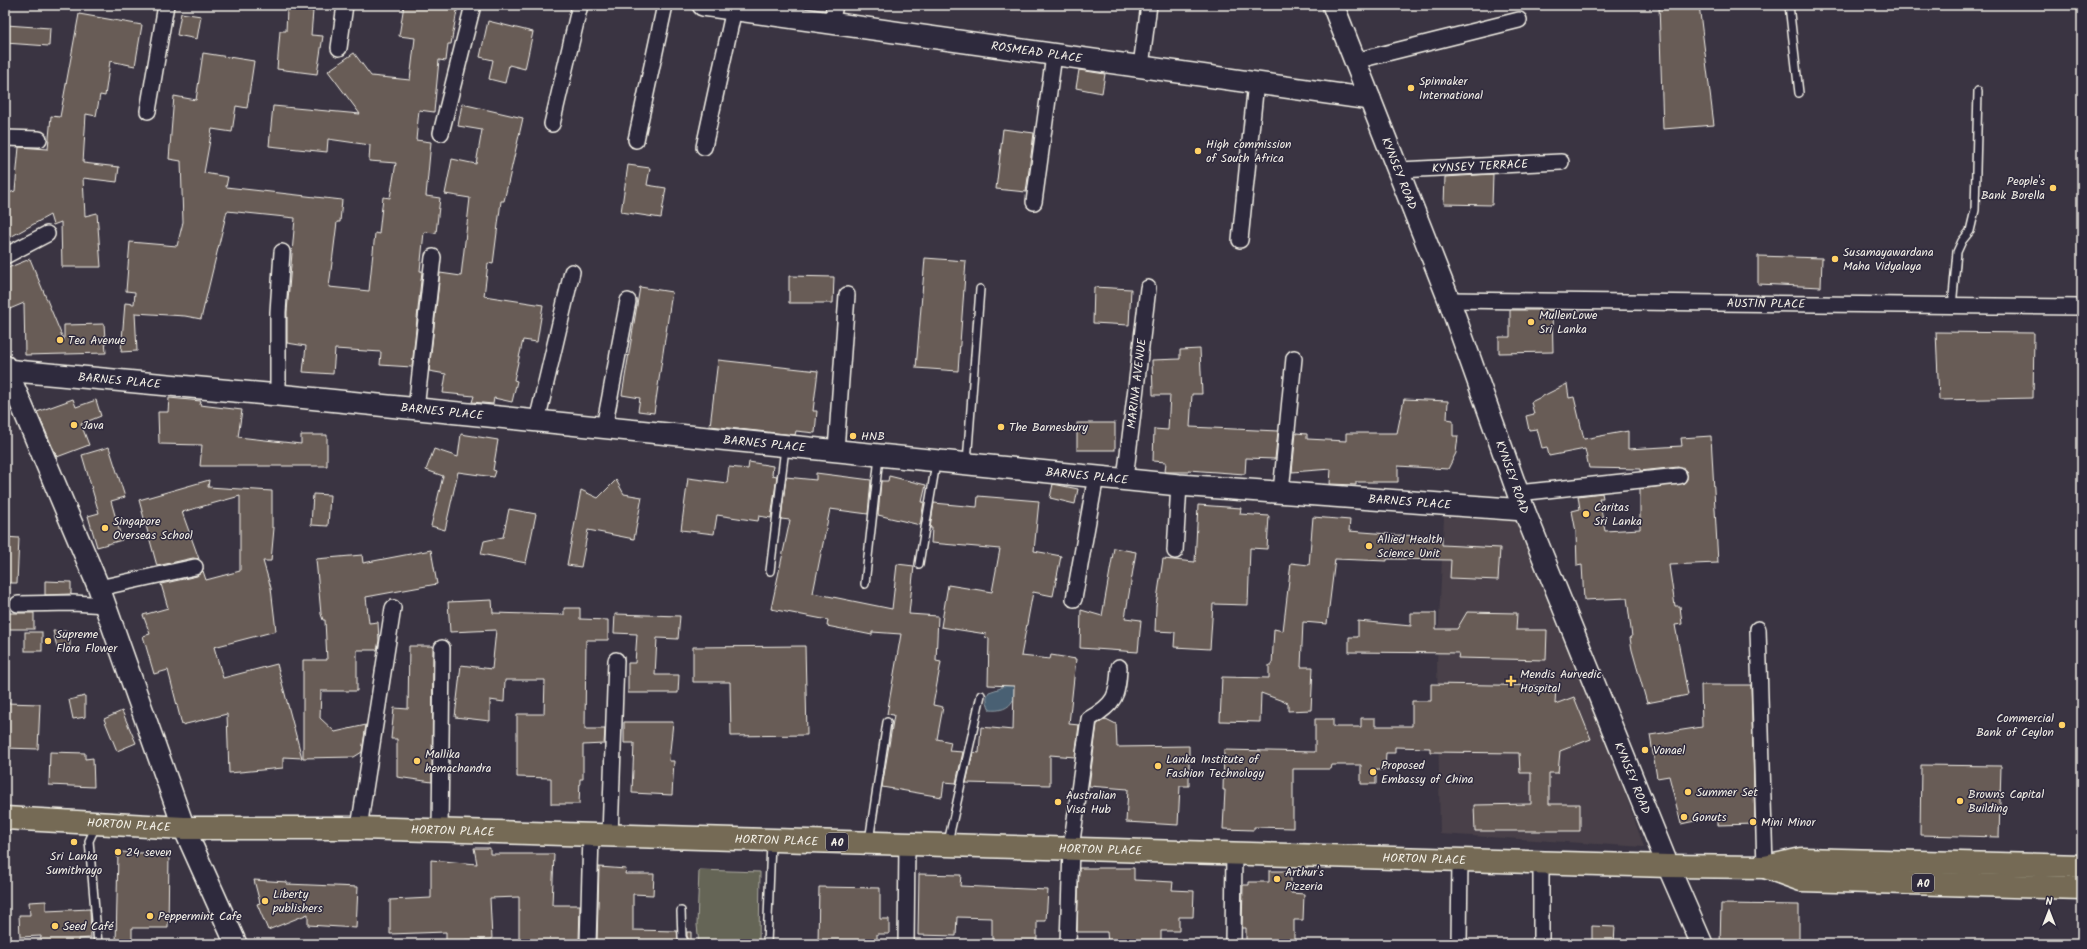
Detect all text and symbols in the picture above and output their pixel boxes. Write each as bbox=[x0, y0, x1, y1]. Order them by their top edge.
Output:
street label: ROSMEAD PLACE bbox=[990, 37, 1084, 68]
place label: Spinnaker International bbox=[1419, 72, 1483, 105]
marker: Spinnaker International bbox=[1406, 83, 1416, 93]
street label: KYNSEY ROAD bbox=[1376, 134, 1422, 213]
place label: High commission of South Africa bbox=[1206, 135, 1292, 168]
marker: High commission of South Africa bbox=[1193, 146, 1203, 156]
street label: KYNSEY TERRACE bbox=[1431, 155, 1529, 178]
place label: People's Bank Borella bbox=[1981, 172, 2045, 205]
marker: People's Bank Borella bbox=[2048, 183, 2058, 193]
place label: Susamayawardana Maha Vidyalaya bbox=[1843, 243, 1934, 276]
marker: Susamayawardana Maha Vidyalaya bbox=[1830, 254, 1840, 264]
street label: AUSTIN PLACE bbox=[1727, 294, 1806, 314]
place label: MullenLowe Sri Lanka bbox=[1539, 306, 1598, 339]
marker: MullenLowe Sri Lanka bbox=[1526, 317, 1536, 327]
place label: Tea Avenue bbox=[68, 331, 126, 350]
marker: Tea Avenue bbox=[55, 335, 65, 345]
street label: MARINA AVENUE bbox=[1122, 337, 1152, 430]
street label: BARNES PLACE bbox=[77, 368, 163, 394]
street label: BARNES PLACE bbox=[400, 398, 485, 426]
place label: Java bbox=[82, 416, 104, 435]
place label: The Barnesbury bbox=[1009, 418, 1088, 437]
marker: Java bbox=[69, 420, 79, 430]
marker: The Barnesbury bbox=[996, 422, 1006, 432]
place label: HNB bbox=[861, 427, 885, 446]
street label: BARNES PLACE bbox=[722, 431, 808, 458]
marker: HNB bbox=[848, 431, 858, 441]
street label: KYNSEY ROAD bbox=[1490, 438, 1534, 517]
street label: BARNES PLACE bbox=[1045, 463, 1130, 490]
street label: BARNES PLACE bbox=[1368, 490, 1453, 515]
place label: Caritas Sri Lanka bbox=[1594, 498, 1642, 531]
marker: Caritas Sri Lanka bbox=[1581, 509, 1591, 519]
place label: Singapore Overseas School bbox=[113, 512, 193, 545]
marker: Singapore Overseas School bbox=[100, 523, 110, 533]
place label: Allied Health Science Unit bbox=[1377, 530, 1442, 563]
marker: Allied Health Science Unit bbox=[1364, 541, 1374, 551]
place label: Supreme Flora Flower bbox=[56, 625, 118, 658]
marker: Supreme Flora Flower bbox=[43, 636, 53, 646]
place label: Mendis Aurvedic Hospital bbox=[1520, 665, 1602, 698]
marker: Mendis Aurvedic Hospital bbox=[1505, 675, 1517, 687]
place label: Commercial Bank of Ceylon bbox=[1976, 709, 2054, 742]
marker: Commercial Bank of Ceylon bbox=[2057, 720, 2067, 730]
street label: KYNSEY ROAD bbox=[1609, 739, 1655, 817]
place label: Vonael bbox=[1653, 741, 1685, 760]
place label: Mallika hemachandra bbox=[425, 745, 492, 778]
marker: Vonael bbox=[1640, 745, 1650, 755]
place label: Lanka Institute of Fashion Technology bbox=[1166, 750, 1264, 783]
marker: Mallika hemachandra bbox=[412, 756, 422, 766]
place label: Proposed Embassy of China bbox=[1381, 756, 1474, 789]
marker: Lanka Institute of Fashion Technology bbox=[1153, 761, 1163, 771]
marker: Proposed Embassy of China bbox=[1368, 767, 1378, 777]
place label: Summer Set bbox=[1696, 783, 1758, 802]
place label: Browns Capital Building bbox=[1968, 785, 2044, 818]
place label: Australian Visa Hub bbox=[1066, 786, 1116, 819]
marker: Summer Set bbox=[1683, 787, 1693, 797]
marker: Browns Capital Building bbox=[1955, 796, 1965, 806]
marker: Australian Visa Hub bbox=[1053, 797, 1063, 807]
place label: Gonuts bbox=[1692, 808, 1727, 827]
marker: Gonuts bbox=[1679, 812, 1689, 822]
place label: Mini Minor bbox=[1761, 813, 1817, 832]
street label: HORTON PLACE bbox=[86, 814, 172, 837]
marker: Mini Minor bbox=[1748, 817, 1758, 827]
street label: HORTON PLACE bbox=[411, 821, 496, 842]
street label: HORTON PLACE bbox=[734, 830, 820, 851]
road number: A0 bbox=[826, 833, 848, 851]
marker: Sri Lanka Sumithrayo bbox=[69, 837, 79, 847]
street label: HORTON PLACE bbox=[1058, 839, 1144, 861]
place label: 24 seven bbox=[126, 843, 172, 862]
place label: Sri Lanka Sumithrayo bbox=[46, 847, 102, 880]
marker: 24 seven bbox=[113, 847, 123, 857]
street label: HORTON PLACE bbox=[1382, 849, 1467, 870]
place label: Arthur's Pizzeria bbox=[1285, 863, 1324, 896]
marker: Arthur's Pizzeria bbox=[1272, 874, 1282, 884]
road number: A0 bbox=[1912, 874, 1934, 892]
place label: Liberty publishers bbox=[272, 885, 323, 918]
north arrow bbox=[2029, 891, 2069, 931]
text: N bbox=[2046, 893, 2053, 911]
marker: Liberty publishers bbox=[260, 896, 270, 906]
place label: Peppermint Cafe bbox=[158, 907, 242, 926]
marker: Peppermint Cafe bbox=[145, 911, 155, 921]
place label: Seed Café bbox=[63, 917, 114, 936]
marker: Seed Café bbox=[50, 921, 60, 931]

